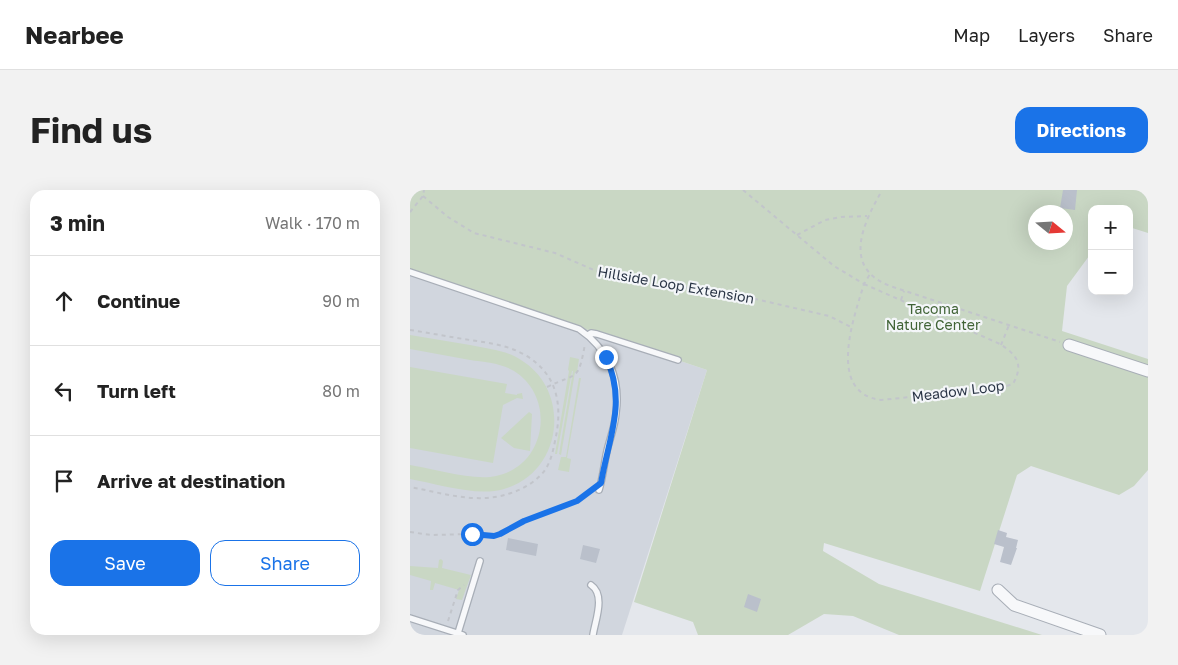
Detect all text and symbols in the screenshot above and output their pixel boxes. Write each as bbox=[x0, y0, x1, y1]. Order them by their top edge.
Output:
text: Nearbee bbox=[25, 20, 124, 49]
text: Map bbox=[953, 24, 990, 46]
text: Layers bbox=[1018, 24, 1075, 46]
text: Share bbox=[1103, 24, 1153, 46]
button: Directions bbox=[1015, 107, 1148, 153]
text: Find us bbox=[30, 109, 152, 151]
north arrow bbox=[1028, 205, 1073, 250]
map controls bbox=[1088, 205, 1133, 295]
button: + bbox=[1088, 205, 1133, 250]
text: 3 min bbox=[50, 210, 105, 236]
text: Walk · 170 m bbox=[265, 213, 360, 233]
button: − bbox=[1088, 250, 1133, 295]
street label: Hillside Loop Extension bbox=[597, 262, 756, 307]
icon: ahead bbox=[50, 287, 78, 315]
text: Continue bbox=[97, 289, 180, 312]
text: 90 m bbox=[322, 291, 360, 311]
park label: Tacoma Nature Center bbox=[886, 300, 981, 333]
route end bbox=[595, 346, 618, 369]
street label: Meadow Loop bbox=[911, 376, 1005, 405]
icon: left bbox=[50, 377, 78, 405]
text: Turn left bbox=[97, 379, 176, 402]
text: 80 m bbox=[322, 381, 360, 401]
icon: arrive bbox=[50, 467, 78, 495]
text: Arrive at destination bbox=[97, 469, 285, 492]
route start bbox=[461, 523, 484, 546]
button: Save bbox=[50, 540, 200, 586]
button: Share bbox=[210, 540, 360, 586]

